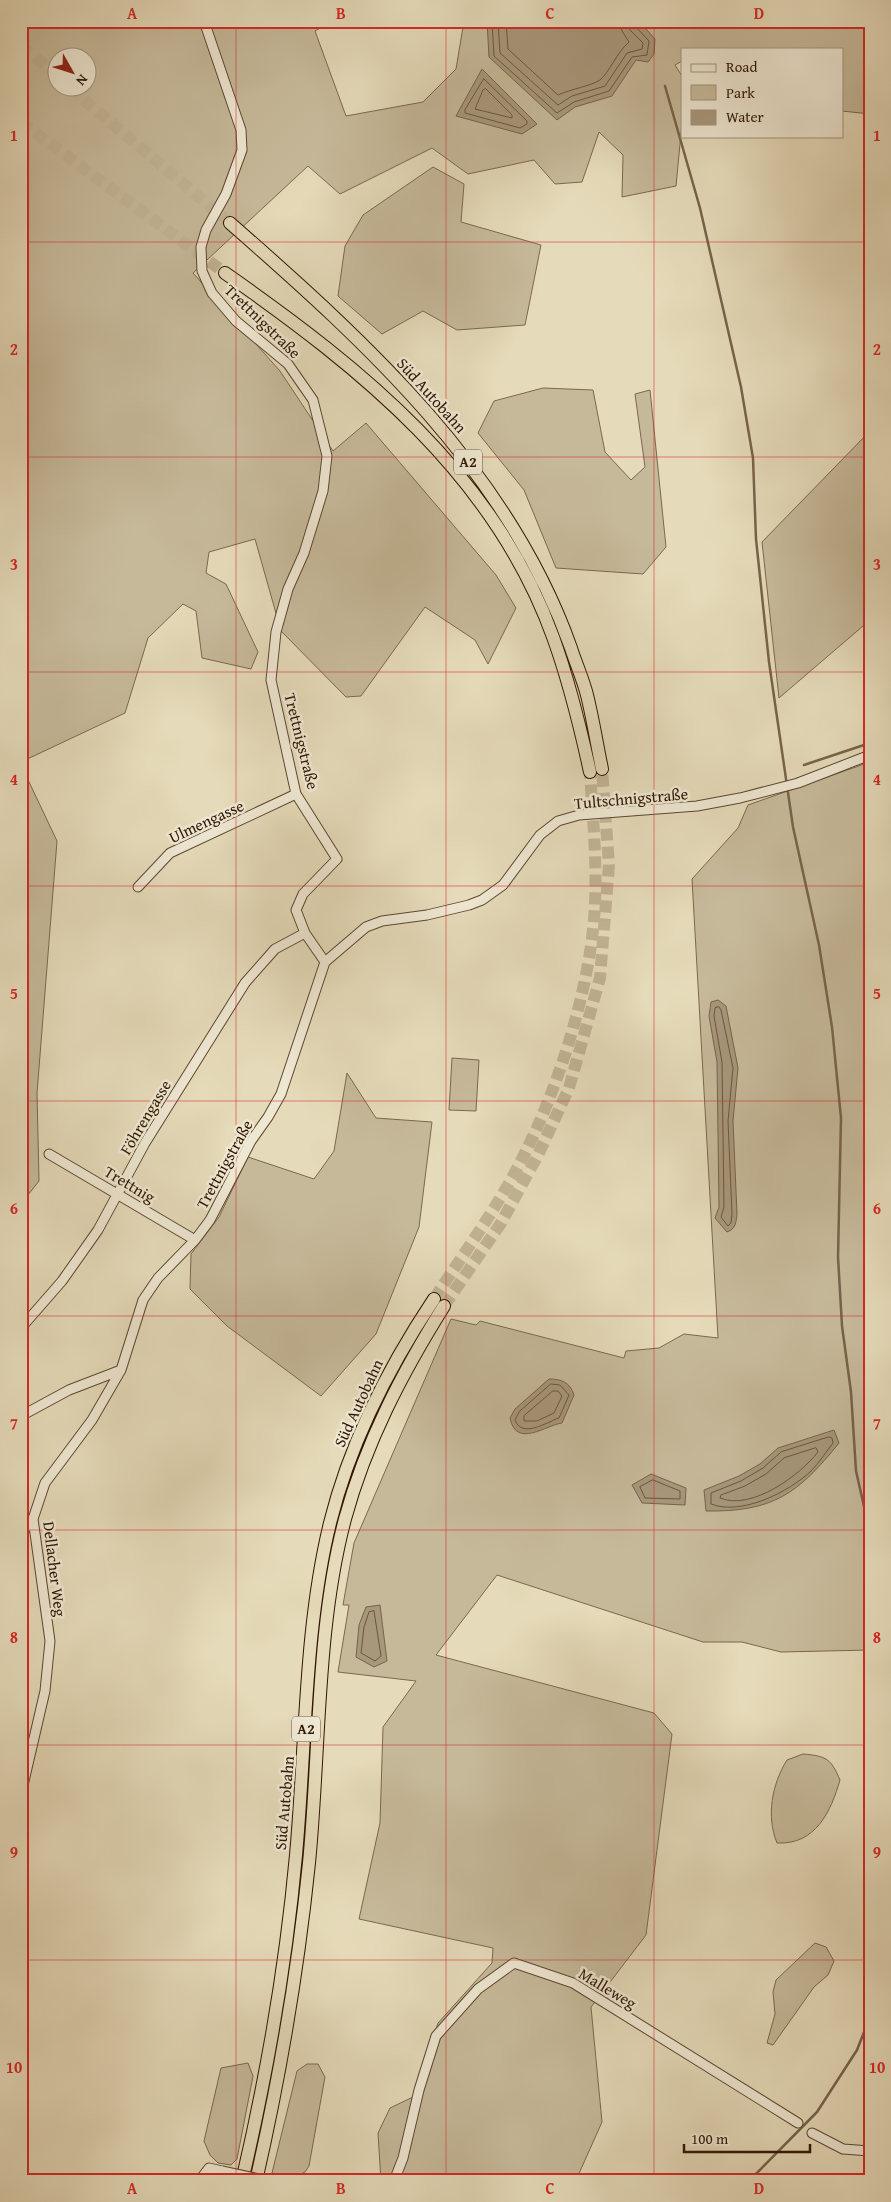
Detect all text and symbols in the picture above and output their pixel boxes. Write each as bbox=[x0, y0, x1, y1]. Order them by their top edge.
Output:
text: A bbox=[127, 1, 138, 25]
text: B bbox=[336, 1, 346, 25]
text: C bbox=[545, 1, 555, 25]
text: D bbox=[754, 1, 764, 25]
north arrow bbox=[48, 48, 98, 98]
legend bbox=[681, 48, 844, 138]
text: Road bbox=[726, 56, 757, 77]
text: N bbox=[71, 70, 93, 91]
text: Park bbox=[726, 82, 755, 103]
text: Water bbox=[726, 106, 764, 127]
text: 1 bbox=[10, 123, 18, 147]
text: 1 bbox=[873, 123, 881, 147]
street label: Trettnigstraße bbox=[219, 278, 307, 364]
text: 2 bbox=[10, 337, 18, 361]
text: 2 bbox=[873, 337, 881, 361]
street label: Süd Autobahn bbox=[391, 352, 473, 438]
road number: A2 bbox=[454, 450, 482, 474]
text: 3 bbox=[10, 552, 18, 576]
text: 3 bbox=[873, 552, 881, 576]
street label: Trettnigstraße bbox=[278, 690, 326, 792]
text: 4 bbox=[10, 767, 18, 791]
text: 4 bbox=[873, 767, 881, 791]
street label: Tultschnigstraße bbox=[573, 781, 689, 815]
street label: Ulmengasse bbox=[165, 793, 247, 849]
text: 5 bbox=[10, 981, 18, 1005]
text: 5 bbox=[873, 981, 881, 1005]
street label: Föhrengasse bbox=[113, 1075, 177, 1159]
street label: Trettnigstraße bbox=[190, 1115, 258, 1213]
street label: Trettnig bbox=[100, 1159, 160, 1209]
text: 6 bbox=[10, 1196, 18, 1220]
text: 6 bbox=[873, 1196, 881, 1220]
street label: Süd Autobahn bbox=[327, 1355, 389, 1451]
text: 7 bbox=[10, 1411, 18, 1435]
text: 7 bbox=[873, 1411, 881, 1435]
street label: Dellacher Weg bbox=[37, 1520, 73, 1618]
text: 8 bbox=[10, 1625, 18, 1649]
text: 8 bbox=[873, 1625, 881, 1649]
road number: A2 bbox=[292, 1716, 320, 1742]
street label: Süd Autobahn bbox=[268, 1755, 300, 1851]
text: 9 bbox=[10, 1840, 18, 1864]
text: 9 bbox=[873, 1840, 881, 1864]
street label: Malleweg bbox=[575, 1961, 642, 2015]
text: 10 bbox=[6, 2055, 22, 2079]
text: 10 bbox=[869, 2055, 885, 2079]
scale bar bbox=[684, 2122, 810, 2154]
text: 100 m bbox=[691, 2128, 729, 2149]
text: A bbox=[127, 2176, 138, 2200]
text: B bbox=[336, 2176, 346, 2200]
text: C bbox=[545, 2176, 555, 2200]
text: D bbox=[754, 2176, 764, 2200]

